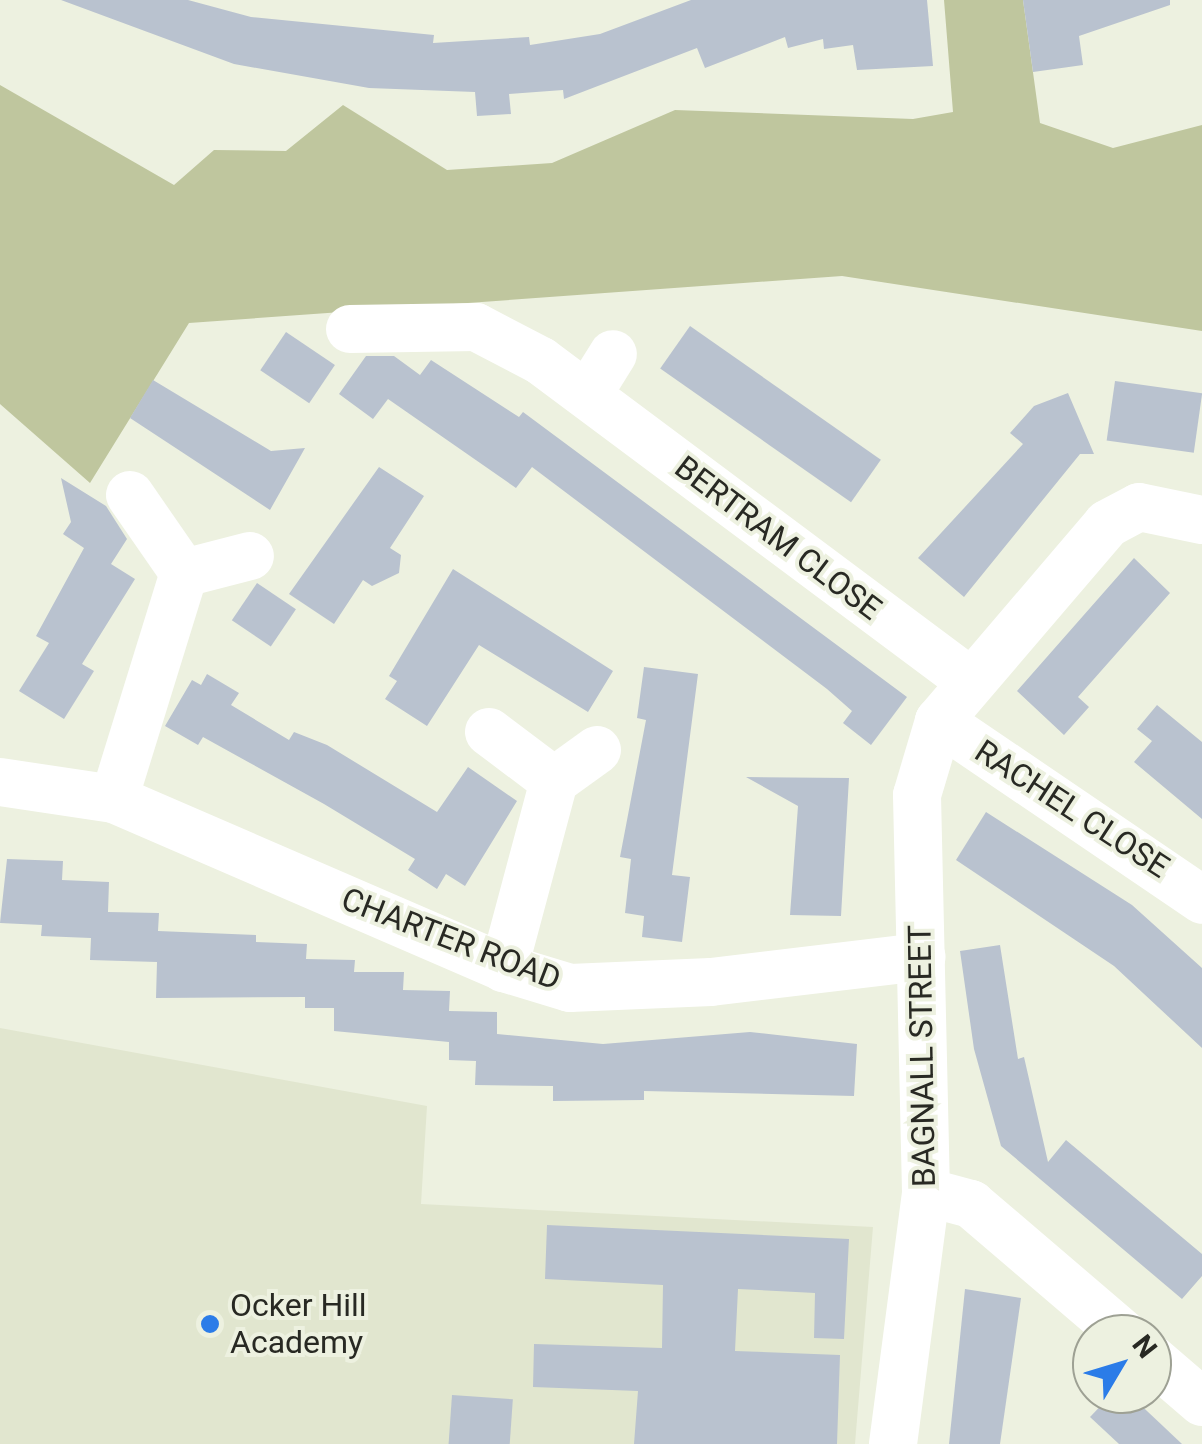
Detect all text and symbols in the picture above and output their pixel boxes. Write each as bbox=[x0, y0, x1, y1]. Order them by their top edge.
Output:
street label: BERTRAM CLOSE bbox=[667, 448, 889, 628]
street label: RACHEL CLOSE bbox=[968, 732, 1176, 886]
street label: CHARTER ROAD bbox=[336, 880, 566, 998]
street label: BAGNALL STREET bbox=[901, 924, 943, 1188]
place label: Ocker Hill Academy bbox=[230, 1287, 367, 1362]
marker: Ocker Hill Academy bbox=[199, 1313, 221, 1335]
north arrow bbox=[1072, 1314, 1172, 1414]
text: N bbox=[1125, 1329, 1164, 1364]

